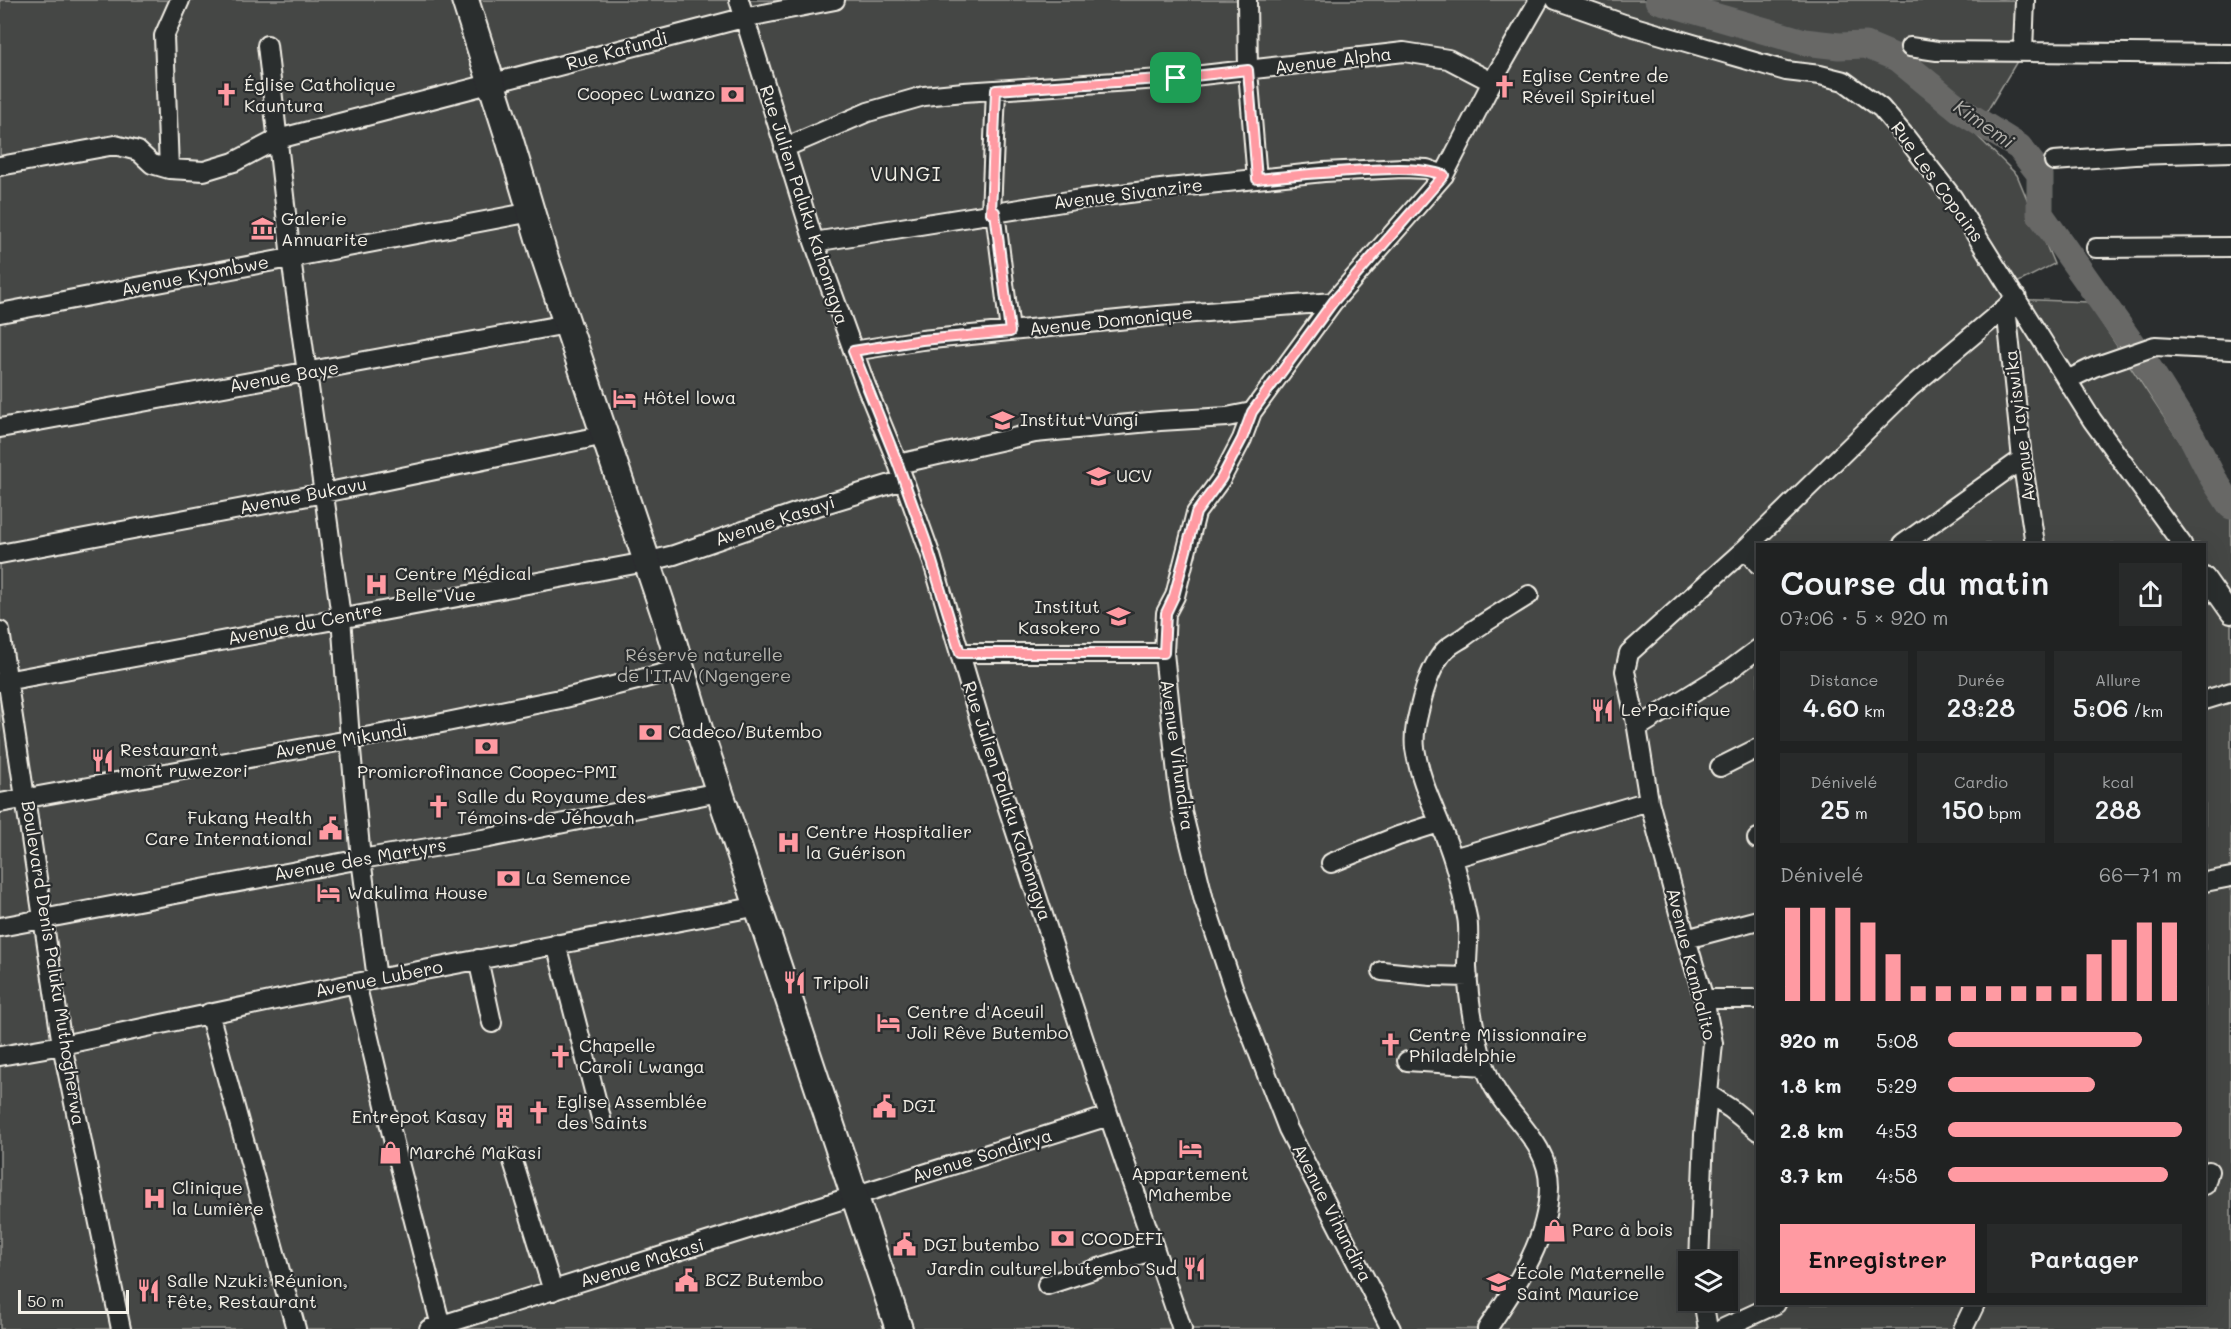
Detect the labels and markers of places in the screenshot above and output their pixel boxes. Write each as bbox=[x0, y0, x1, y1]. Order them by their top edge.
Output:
pin bbox=[1150, 52, 1201, 103]
place label: Eglise Centre de Réveil Spirituel bbox=[1522, 63, 1669, 108]
place label: Église Catholique Kauntura bbox=[244, 72, 396, 117]
church icon: Eglise Centre de Réveil Spirituel bbox=[1491, 73, 1517, 99]
place label: Coopec Lwanzo bbox=[577, 81, 715, 105]
bank icon: Coopec Lwanzo bbox=[720, 81, 746, 107]
church icon: Église Catholique Kauntura bbox=[213, 82, 239, 108]
place label: Galerie Annuarite bbox=[281, 206, 368, 251]
museum icon: Galerie Annuarite bbox=[250, 216, 276, 242]
hotel icon: Hôtel lowa bbox=[612, 385, 638, 411]
place label: Hôtel lowa bbox=[643, 385, 736, 409]
school or university icon: Institut Vungi bbox=[989, 407, 1015, 433]
place label: Institut Vungi bbox=[1020, 407, 1139, 431]
school or university icon: UCV bbox=[1085, 463, 1111, 489]
place label: UCV bbox=[1116, 463, 1152, 487]
place label: Centre Médical Belle Vue bbox=[395, 561, 532, 606]
hospital icon: Centre Médical Belle Vue bbox=[364, 571, 390, 597]
place label: Institut Kasokero bbox=[1018, 594, 1100, 639]
school or university icon: Institut Kasokero bbox=[1105, 604, 1131, 630]
restaurant icon: Le Pacifique bbox=[1590, 697, 1616, 723]
place label: Le Pacifique bbox=[1621, 697, 1731, 721]
bank icon: Cadeco/Butembo bbox=[637, 719, 663, 745]
place label: Cadeco/Butembo bbox=[668, 719, 822, 743]
bank icon: Promicrofinance Coopec-PMI bbox=[474, 733, 500, 759]
place label: Restaurant mont ruwezori bbox=[120, 737, 248, 782]
restaurant icon: Restaurant mont ruwezori bbox=[89, 747, 115, 773]
place label: Promicrofinance Coopec-PMI bbox=[357, 759, 617, 783]
place label: Salle du Royaume des Témoins de Jéhovah bbox=[457, 784, 647, 829]
church icon: Salle du Royaume des Témoins de Jéhovah bbox=[426, 794, 452, 820]
place label: Fukang Health Care International bbox=[145, 805, 312, 850]
public building icon: Fukang Health Care International bbox=[317, 815, 343, 841]
place label: Centre Hospitalier la Guérison bbox=[806, 819, 972, 864]
hospital icon: Centre Hospitalier la Guérison bbox=[775, 829, 801, 855]
bank icon: La Semence bbox=[495, 865, 521, 891]
place label: La Semence bbox=[526, 865, 631, 889]
hotel icon: Wakulima House bbox=[316, 880, 342, 906]
place label: Wakulima House bbox=[347, 880, 488, 904]
restaurant icon: Tripoli bbox=[782, 970, 808, 996]
place label: Tripoli bbox=[813, 970, 869, 994]
place label: Centre d'Aceuil Joli Rêve Butembo bbox=[907, 999, 1069, 1044]
hotel icon: Centre d'Aceuil Joli Rêve Butembo bbox=[876, 1009, 902, 1035]
place label: Centre Missionnaire Philadelphie bbox=[1409, 1022, 1587, 1067]
church icon: Centre Missionnaire Philadelphie bbox=[1378, 1032, 1404, 1058]
place label: Chapelle Caroli Lwanga bbox=[579, 1033, 705, 1078]
church icon: Chapelle Caroli Lwanga bbox=[548, 1043, 574, 1069]
place label: Eglise Assemblée des Saints bbox=[557, 1089, 707, 1134]
public building icon: DGI bbox=[871, 1093, 897, 1119]
place label: DGI bbox=[902, 1093, 936, 1117]
church icon: Eglise Assemblée des Saints bbox=[526, 1099, 552, 1125]
place label: Entrepot Kasay bbox=[352, 1104, 487, 1128]
building icon: Entrepot Kasay bbox=[492, 1104, 518, 1130]
hotel icon: Appartement Mahembe bbox=[1177, 1135, 1203, 1161]
shop icon: Marché Makasi bbox=[378, 1140, 404, 1166]
place label: Marché Makasi bbox=[409, 1140, 542, 1164]
place label: Appartement Mahembe bbox=[1131, 1161, 1249, 1206]
place label: Clinique la Lumière bbox=[172, 1175, 264, 1220]
hospital icon: Clinique la Lumière bbox=[141, 1185, 167, 1211]
shop icon: Parc à bois bbox=[1541, 1217, 1567, 1243]
place label: Parc à bois bbox=[1572, 1217, 1673, 1241]
bank icon: COODEFI bbox=[1050, 1226, 1076, 1252]
place label: COODEFI bbox=[1081, 1226, 1163, 1250]
public building icon: DGI butembo bbox=[892, 1232, 918, 1258]
place label: DGI butembo bbox=[923, 1232, 1040, 1256]
place label: Jardin culturel butembo Sud bbox=[927, 1256, 1177, 1280]
restaurant icon: Jardin culturel butembo Sud bbox=[1182, 1256, 1208, 1282]
place label: École Maternelle Saint Maurice bbox=[1517, 1260, 1665, 1305]
public building icon: BCZ Butembo bbox=[674, 1267, 700, 1293]
place label: BCZ Butembo bbox=[705, 1267, 824, 1291]
place label: Salle Nzuki: Réunion, Fête, Restaurant bbox=[167, 1268, 348, 1313]
school or university icon: École Maternelle Saint Maurice bbox=[1486, 1270, 1512, 1296]
restaurant icon: Salle Nzuki: Réunion, Fête, Restaurant bbox=[136, 1278, 162, 1304]

